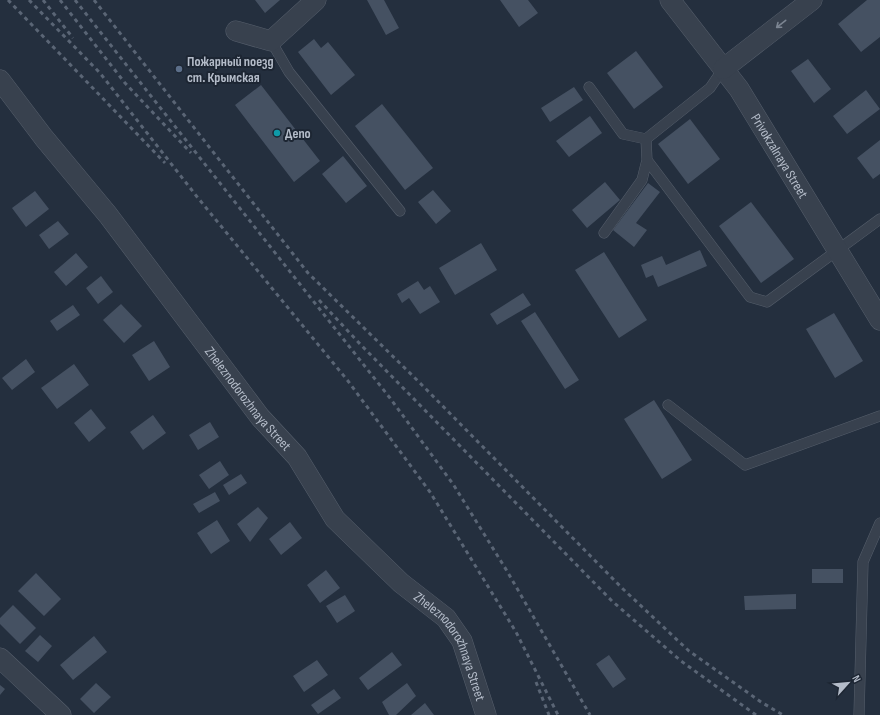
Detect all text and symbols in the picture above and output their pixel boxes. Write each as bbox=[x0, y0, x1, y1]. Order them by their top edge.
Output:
one-way arrow bbox=[775, 20, 786, 28]
place label: Пожарный поезд ст. Крымская bbox=[187, 53, 274, 86]
marker: Пожарный поезд ст. Крымская bbox=[174, 64, 184, 74]
street label: Privokzalnaya Street bbox=[748, 111, 812, 201]
place label: Депо bbox=[285, 125, 311, 142]
marker: Депо bbox=[272, 128, 282, 138]
street label: Zheleznodorozhnaya Street bbox=[202, 343, 295, 454]
street label: Zheleznodorozhnaya Street bbox=[411, 588, 489, 703]
north arrow bbox=[828, 663, 868, 703]
text: N bbox=[849, 673, 864, 684]

